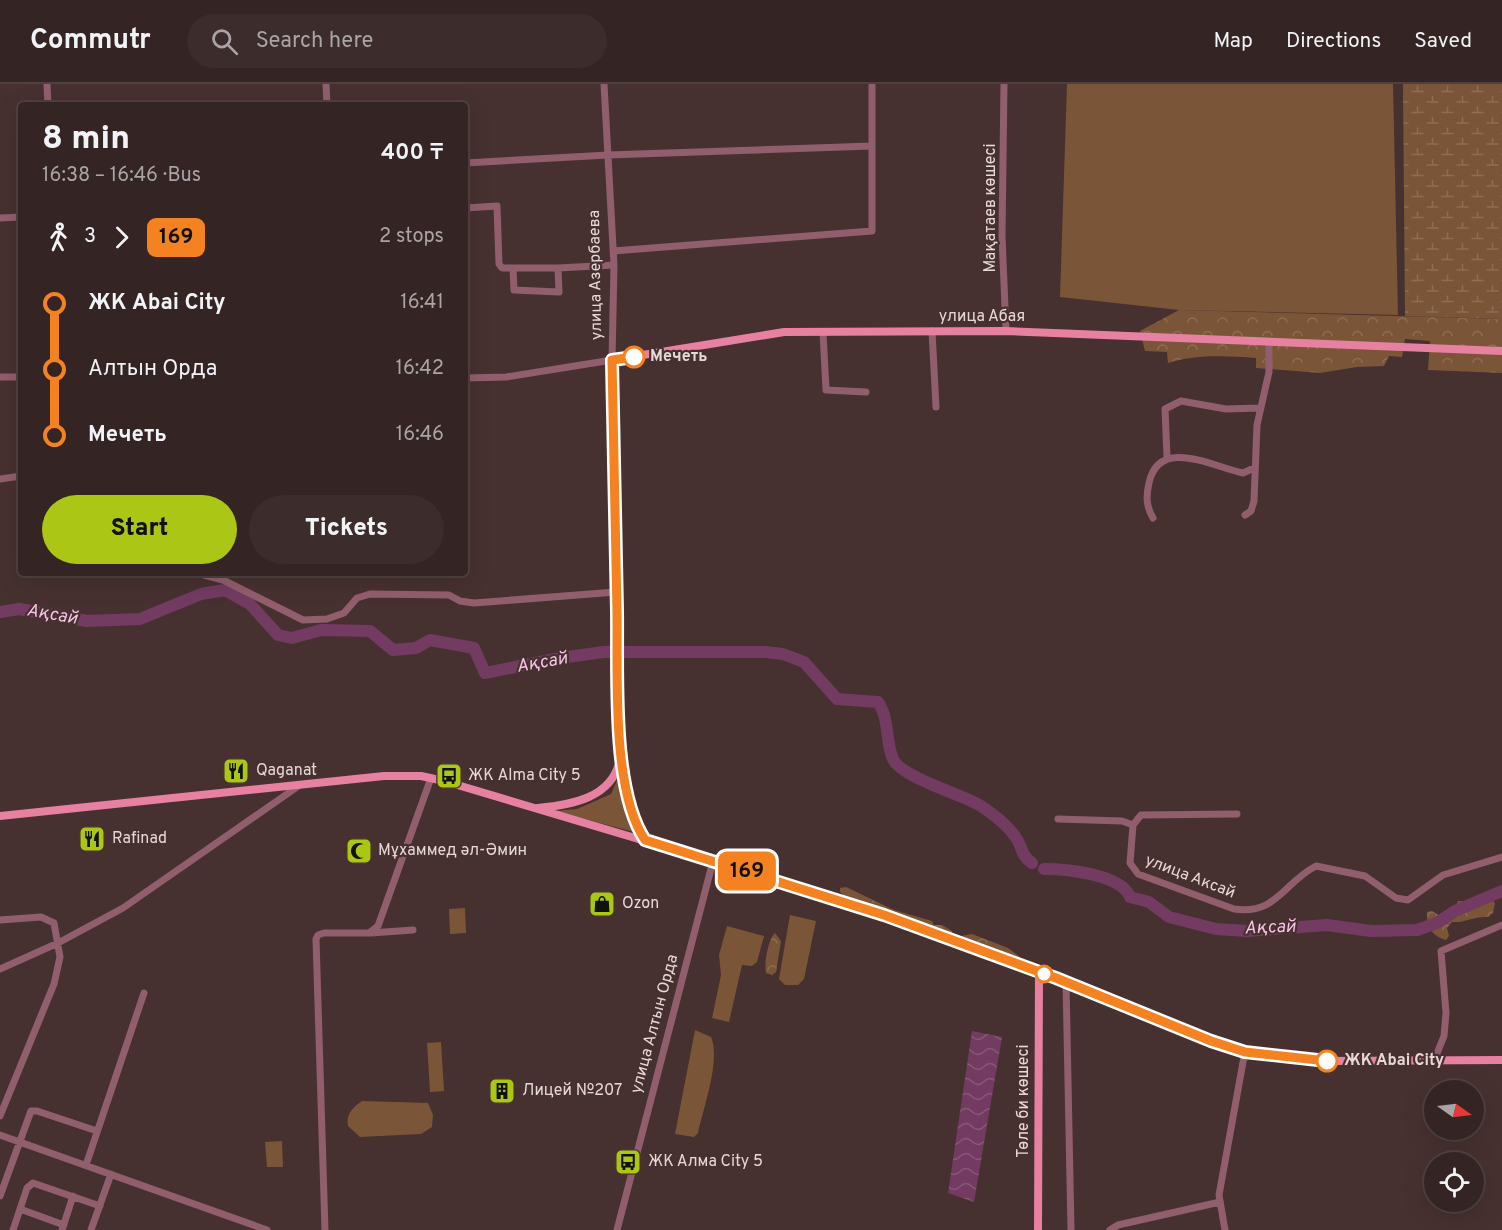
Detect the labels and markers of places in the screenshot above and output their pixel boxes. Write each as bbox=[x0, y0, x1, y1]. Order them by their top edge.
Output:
marker: Мечеть bbox=[623, 346, 645, 368]
place label: Мечеть bbox=[650, 347, 707, 367]
restaurant icon: Qaganat bbox=[221, 756, 251, 786]
place label: Qaganat bbox=[256, 761, 317, 781]
bus stop icon: ЖК Alma City 5 bbox=[434, 761, 464, 791]
place label: ЖК Alma City 5 bbox=[468, 766, 581, 786]
restaurant icon: Rafinad bbox=[77, 824, 107, 854]
place label: Rafinad bbox=[112, 829, 167, 849]
mosque icon: Мұхаммед әл-Әмин bbox=[344, 836, 374, 866]
place label: Мұхаммед әл-Әмин bbox=[378, 841, 527, 861]
shop icon: Ozon bbox=[587, 889, 617, 919]
place label: Ozon bbox=[622, 894, 659, 914]
unlabelled marker bbox=[1035, 965, 1053, 983]
marker: ЖК Abai City bbox=[1316, 1050, 1338, 1072]
place label: ЖК Abai City bbox=[1344, 1051, 1444, 1071]
building icon: Лицей №207 bbox=[487, 1076, 517, 1106]
place label: Лицей №207 bbox=[522, 1081, 622, 1101]
bus stop icon: ЖК Алма City 5 bbox=[613, 1147, 643, 1177]
place label: ЖК Алма City 5 bbox=[648, 1152, 763, 1172]

